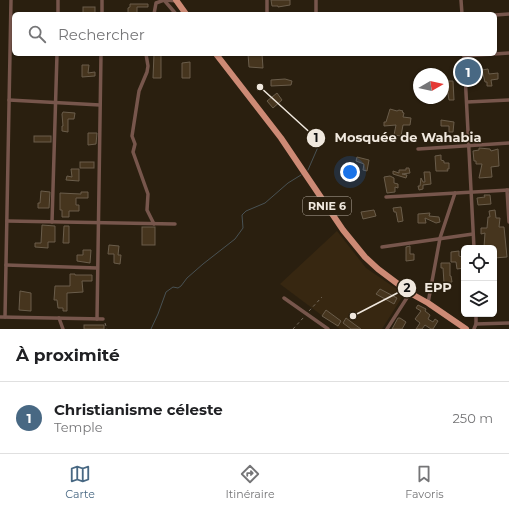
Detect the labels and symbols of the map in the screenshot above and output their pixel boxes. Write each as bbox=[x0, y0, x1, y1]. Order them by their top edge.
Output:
pin: 1 bbox=[455, 57, 481, 87]
north arrow bbox=[413, 68, 449, 104]
callout: Mosquée de Wahabia bbox=[306, 125, 489, 150]
text: Mosquée de Wahabia bbox=[334, 129, 482, 145]
text: 1 bbox=[314, 130, 318, 145]
your location bbox=[340, 162, 360, 182]
road number: RNIE 6 bbox=[303, 197, 351, 215]
callout: EPP bbox=[397, 275, 460, 300]
text: EPP bbox=[424, 279, 452, 295]
text: 2 bbox=[403, 280, 411, 295]

